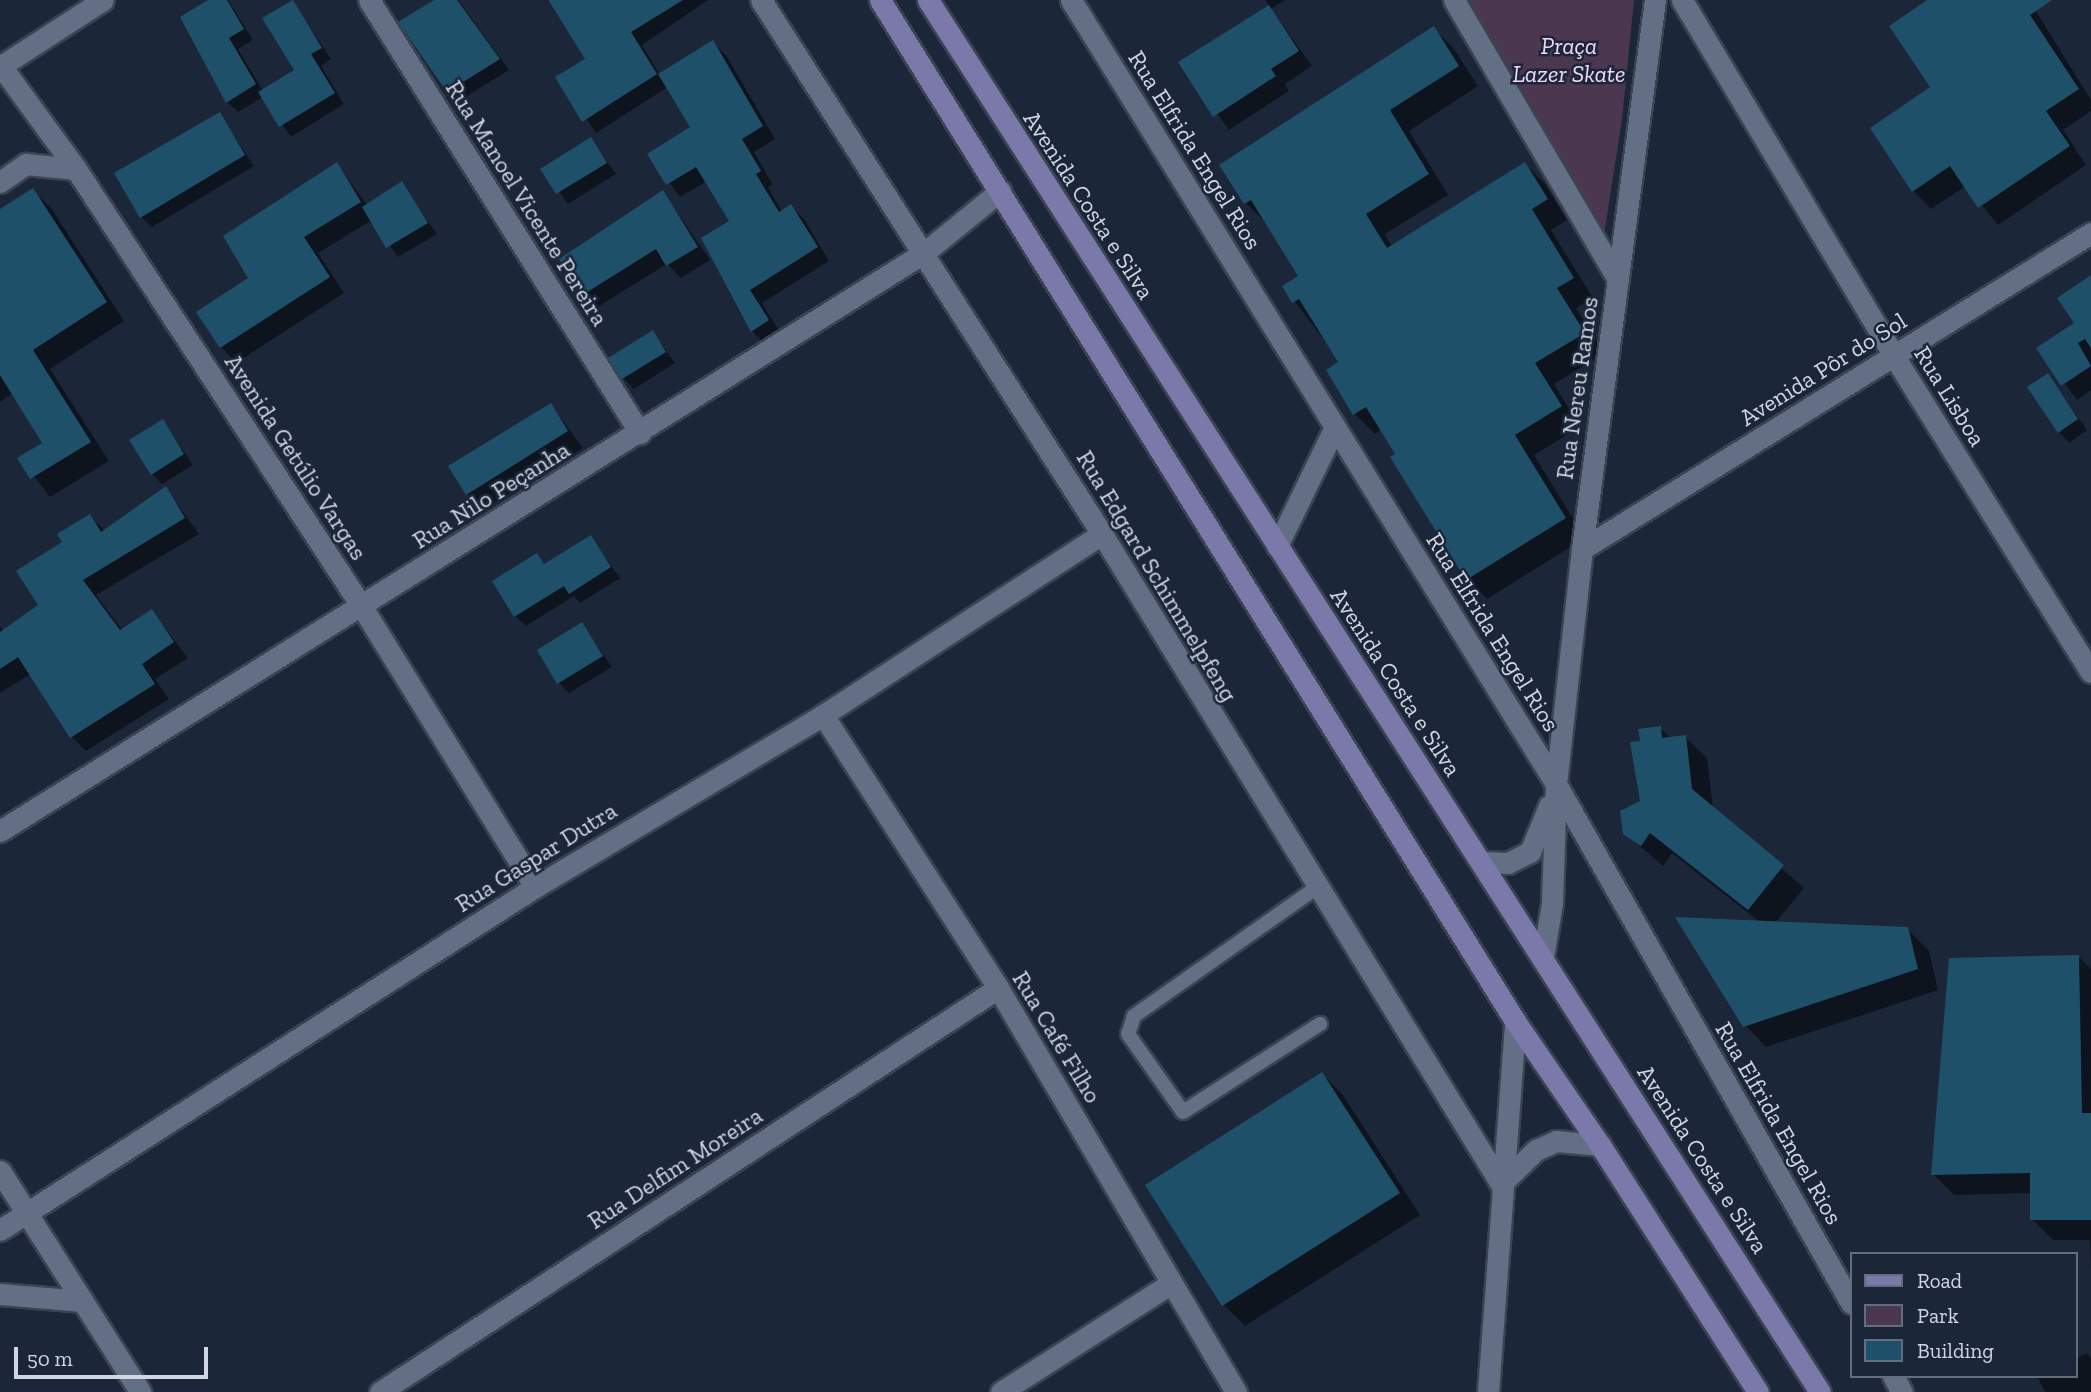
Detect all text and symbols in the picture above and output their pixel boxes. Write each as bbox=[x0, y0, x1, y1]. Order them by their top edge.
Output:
park label: Praça Lazer Skate bbox=[1512, 32, 1626, 88]
street label: Rua Elfrida Engel Rios bbox=[1122, 45, 1268, 255]
street label: Rua Manoel Vicente Pereira bbox=[439, 75, 615, 331]
street label: Avenida Costa e Silva bbox=[1017, 105, 1161, 305]
street label: Rua Nereu Ramos bbox=[1550, 295, 1604, 481]
street label: Avenida Pôr do Sol bbox=[1734, 306, 1912, 432]
street label: Rua Lisboa bbox=[1908, 341, 1992, 451]
street label: Avenida Getúlio Vargas bbox=[218, 348, 374, 566]
street label: Rua Nilo Peçanha bbox=[407, 435, 575, 555]
street label: Rua Edgard Schimmelpfeng bbox=[1070, 445, 1244, 707]
street label: Rua Elfrida Engel Rios bbox=[1420, 527, 1566, 737]
street label: Avenida Costa e Silva bbox=[1324, 582, 1468, 782]
street label: Rua Gaspar Dutra bbox=[450, 796, 622, 918]
street label: Rua Café Filho bbox=[1006, 966, 1108, 1108]
street label: Rua Elfrida Engel Rios bbox=[1709, 1017, 1849, 1229]
street label: Avenida Costa e Silva bbox=[1631, 1059, 1775, 1259]
street label: Rua Delfim Moreira bbox=[582, 1101, 768, 1235]
legend bbox=[1850, 1252, 2077, 1378]
text: Road bbox=[1917, 1268, 1962, 1293]
text: Park bbox=[1917, 1303, 1959, 1328]
scale bar bbox=[18, 1332, 212, 1376]
text: Building bbox=[1917, 1338, 1994, 1363]
text: 50 m bbox=[27, 1346, 73, 1371]

